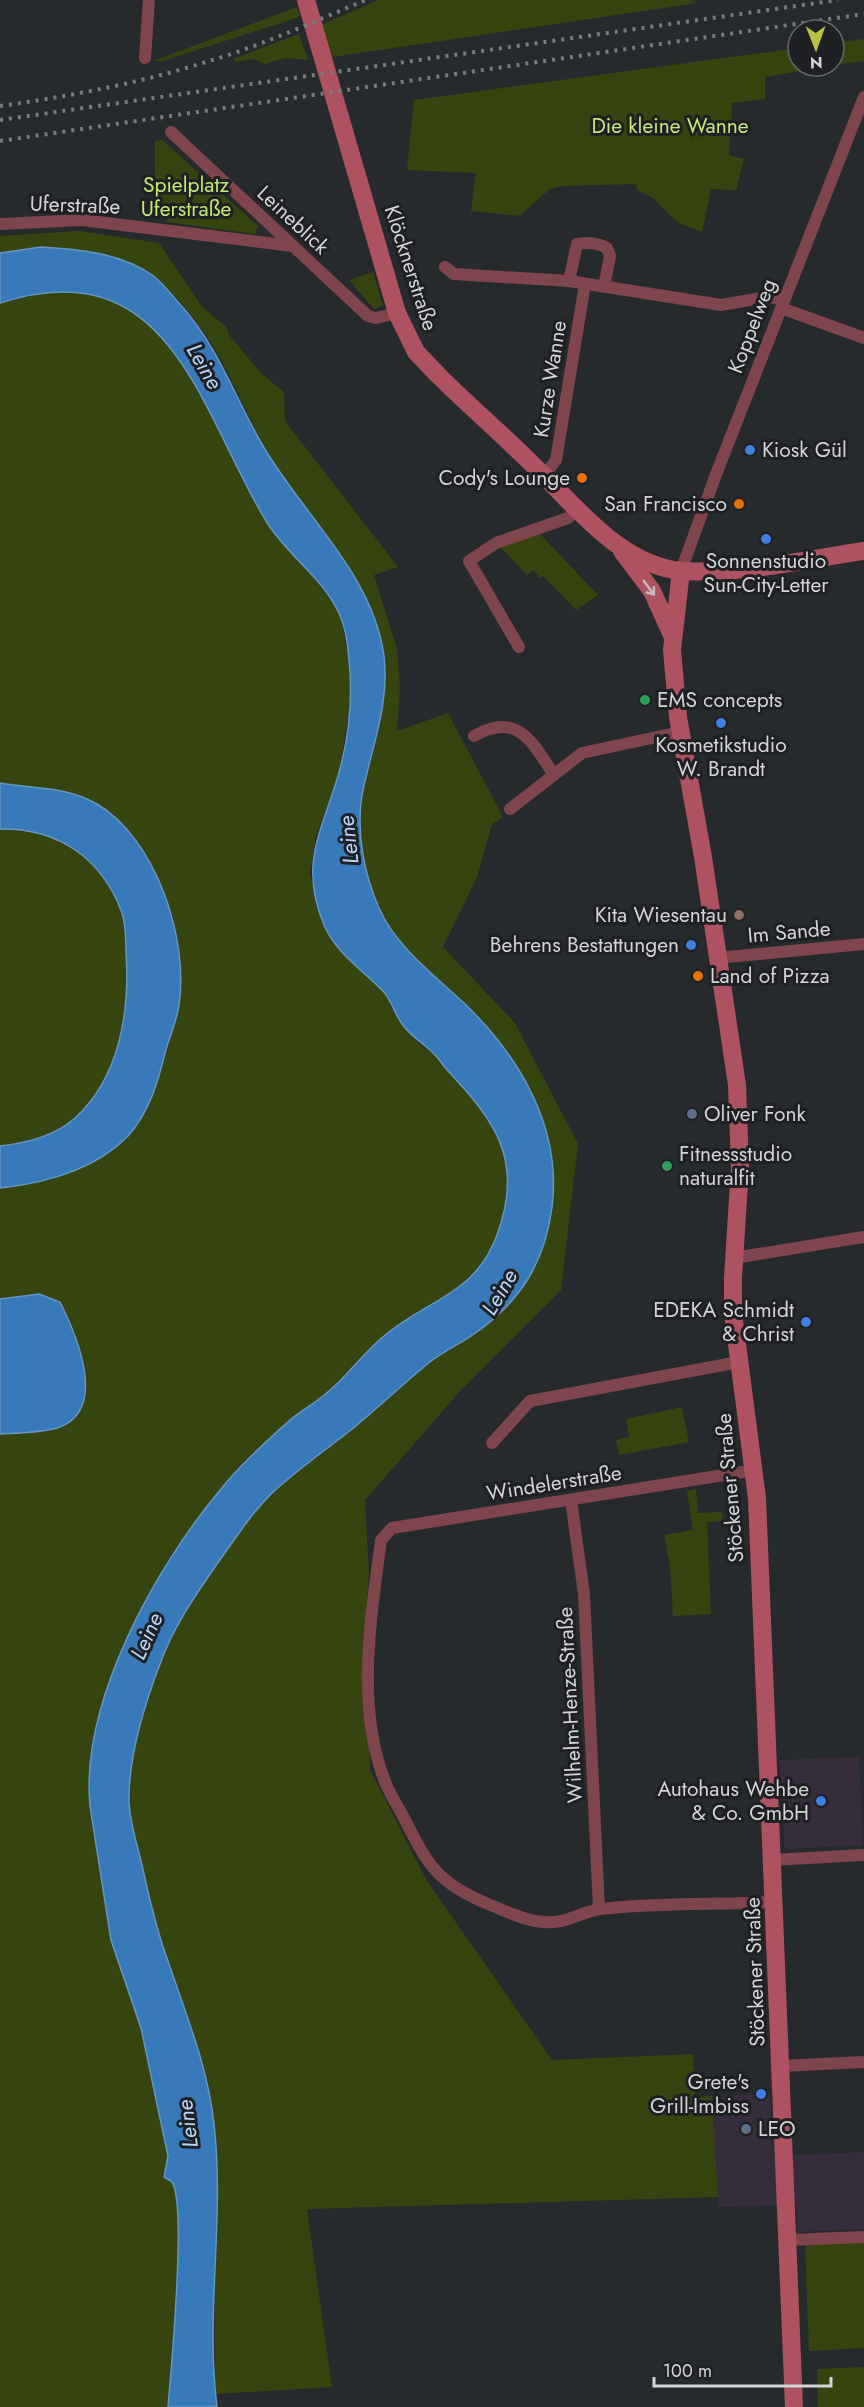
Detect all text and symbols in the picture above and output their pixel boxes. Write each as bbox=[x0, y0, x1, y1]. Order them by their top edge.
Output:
north arrow bbox=[786, 18, 846, 78]
text: N bbox=[810, 51, 823, 74]
park label: Die kleine Wanne bbox=[592, 111, 749, 141]
park label: Spielplatz Uferstraße bbox=[141, 170, 232, 224]
street label: Leineblick bbox=[250, 179, 336, 262]
street label: Uferstraße bbox=[29, 188, 121, 222]
street label: Klöcknerstraße bbox=[377, 202, 445, 335]
street label: Koppelweg bbox=[720, 274, 784, 378]
street label: Kurze Wanne bbox=[526, 318, 574, 440]
water label: Leine bbox=[179, 337, 231, 395]
place label: Kiosk Gül bbox=[762, 435, 847, 465]
marker: Kiosk Gül bbox=[743, 443, 757, 457]
place label: Cody's Lounge bbox=[439, 463, 570, 493]
marker: Cody's Lounge bbox=[575, 471, 589, 485]
place label: San Francisco bbox=[604, 489, 727, 519]
marker: San Francisco bbox=[732, 497, 746, 511]
marker: Sonnenstudio Sun-City-Letter bbox=[759, 532, 773, 546]
place label: Sonnenstudio Sun-City-Letter bbox=[704, 546, 829, 600]
one-way arrow bbox=[643, 580, 655, 596]
place label: EMS concepts bbox=[657, 685, 782, 715]
marker: EMS concepts bbox=[638, 693, 652, 707]
marker: Kosmetikstudio W. Brandt bbox=[714, 716, 728, 730]
place label: Kosmetikstudio W. Brandt bbox=[655, 730, 787, 784]
water label: Leine bbox=[330, 814, 366, 866]
place label: Kita Wiesentau bbox=[595, 900, 727, 930]
marker: Kita Wiesentau bbox=[732, 908, 746, 922]
street label: Im Sande bbox=[746, 913, 832, 951]
place label: Behrens Bestattungen bbox=[490, 930, 679, 960]
marker: Behrens Bestattungen bbox=[684, 938, 698, 952]
place label: Land of Pizza bbox=[710, 961, 830, 991]
marker: Land of Pizza bbox=[691, 969, 705, 983]
place label: Oliver Fonk bbox=[704, 1099, 806, 1129]
marker: Oliver Fonk bbox=[685, 1107, 699, 1121]
place label: Fitnessstudio naturalfit bbox=[679, 1139, 792, 1193]
marker: Fitnessstudio naturalfit bbox=[660, 1159, 674, 1173]
water label: Leine bbox=[473, 1263, 525, 1321]
place label: EDEKA Schmidt & Christ bbox=[653, 1295, 794, 1349]
marker: EDEKA Schmidt & Christ bbox=[799, 1315, 813, 1329]
street label: Stöckener Straße bbox=[709, 1412, 751, 1564]
street label: Windelerstraße bbox=[484, 1457, 624, 1508]
street label: Wilhelm-Henze-Straße bbox=[550, 1606, 590, 1804]
water label: Leine bbox=[122, 1607, 170, 1665]
place label: Autohaus Wehbe & Co. GmbH bbox=[657, 1774, 809, 1828]
marker: Autohaus Wehbe & Co. GmbH bbox=[814, 1794, 828, 1808]
street label: Stöckener Straße bbox=[737, 1897, 773, 2047]
place label: Grete's Grill-Imbiss bbox=[650, 2067, 749, 2121]
marker: Grete's Grill-Imbiss bbox=[754, 2087, 768, 2101]
water label: Leine bbox=[168, 2098, 206, 2150]
place label: LEO bbox=[758, 2114, 796, 2144]
marker: LEO bbox=[739, 2122, 753, 2136]
scale bar bbox=[654, 2350, 831, 2388]
text: 100 m bbox=[663, 2358, 712, 2384]

